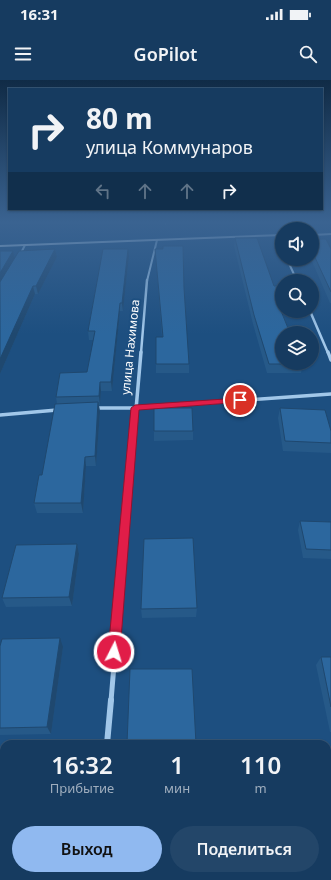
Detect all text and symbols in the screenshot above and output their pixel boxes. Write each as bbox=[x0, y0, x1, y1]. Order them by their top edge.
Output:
text: 16:31 bbox=[20, 4, 59, 24]
text: GoPilot bbox=[134, 42, 197, 66]
icon: menu bbox=[12, 43, 34, 65]
icon: search bbox=[297, 43, 319, 65]
text: 80 m bbox=[86, 99, 153, 137]
icon: right bbox=[20, 104, 72, 156]
text: улица Коммунаров bbox=[86, 135, 253, 159]
icon: left bbox=[92, 180, 114, 202]
icon: ahead bbox=[134, 180, 156, 202]
icon: ahead bbox=[176, 180, 198, 202]
icon: right bbox=[218, 180, 240, 202]
map controls bbox=[275, 222, 319, 370]
button: sound bbox=[275, 222, 319, 266]
button: search bbox=[275, 274, 319, 318]
street label: улица Нахимова bbox=[117, 298, 143, 396]
button: layers bbox=[275, 326, 319, 370]
pin bbox=[223, 383, 257, 417]
icon: arrive bbox=[229, 389, 251, 411]
position arrow bbox=[93, 631, 135, 673]
text: 16:32 bbox=[51, 748, 113, 781]
text: 1 bbox=[170, 748, 184, 781]
text: 110 bbox=[240, 748, 281, 781]
text: Прибытие bbox=[50, 779, 114, 797]
text: мин bbox=[164, 779, 190, 797]
text: m bbox=[254, 779, 267, 797]
button: Выход bbox=[12, 826, 162, 872]
button: Поделиться bbox=[170, 826, 319, 872]

